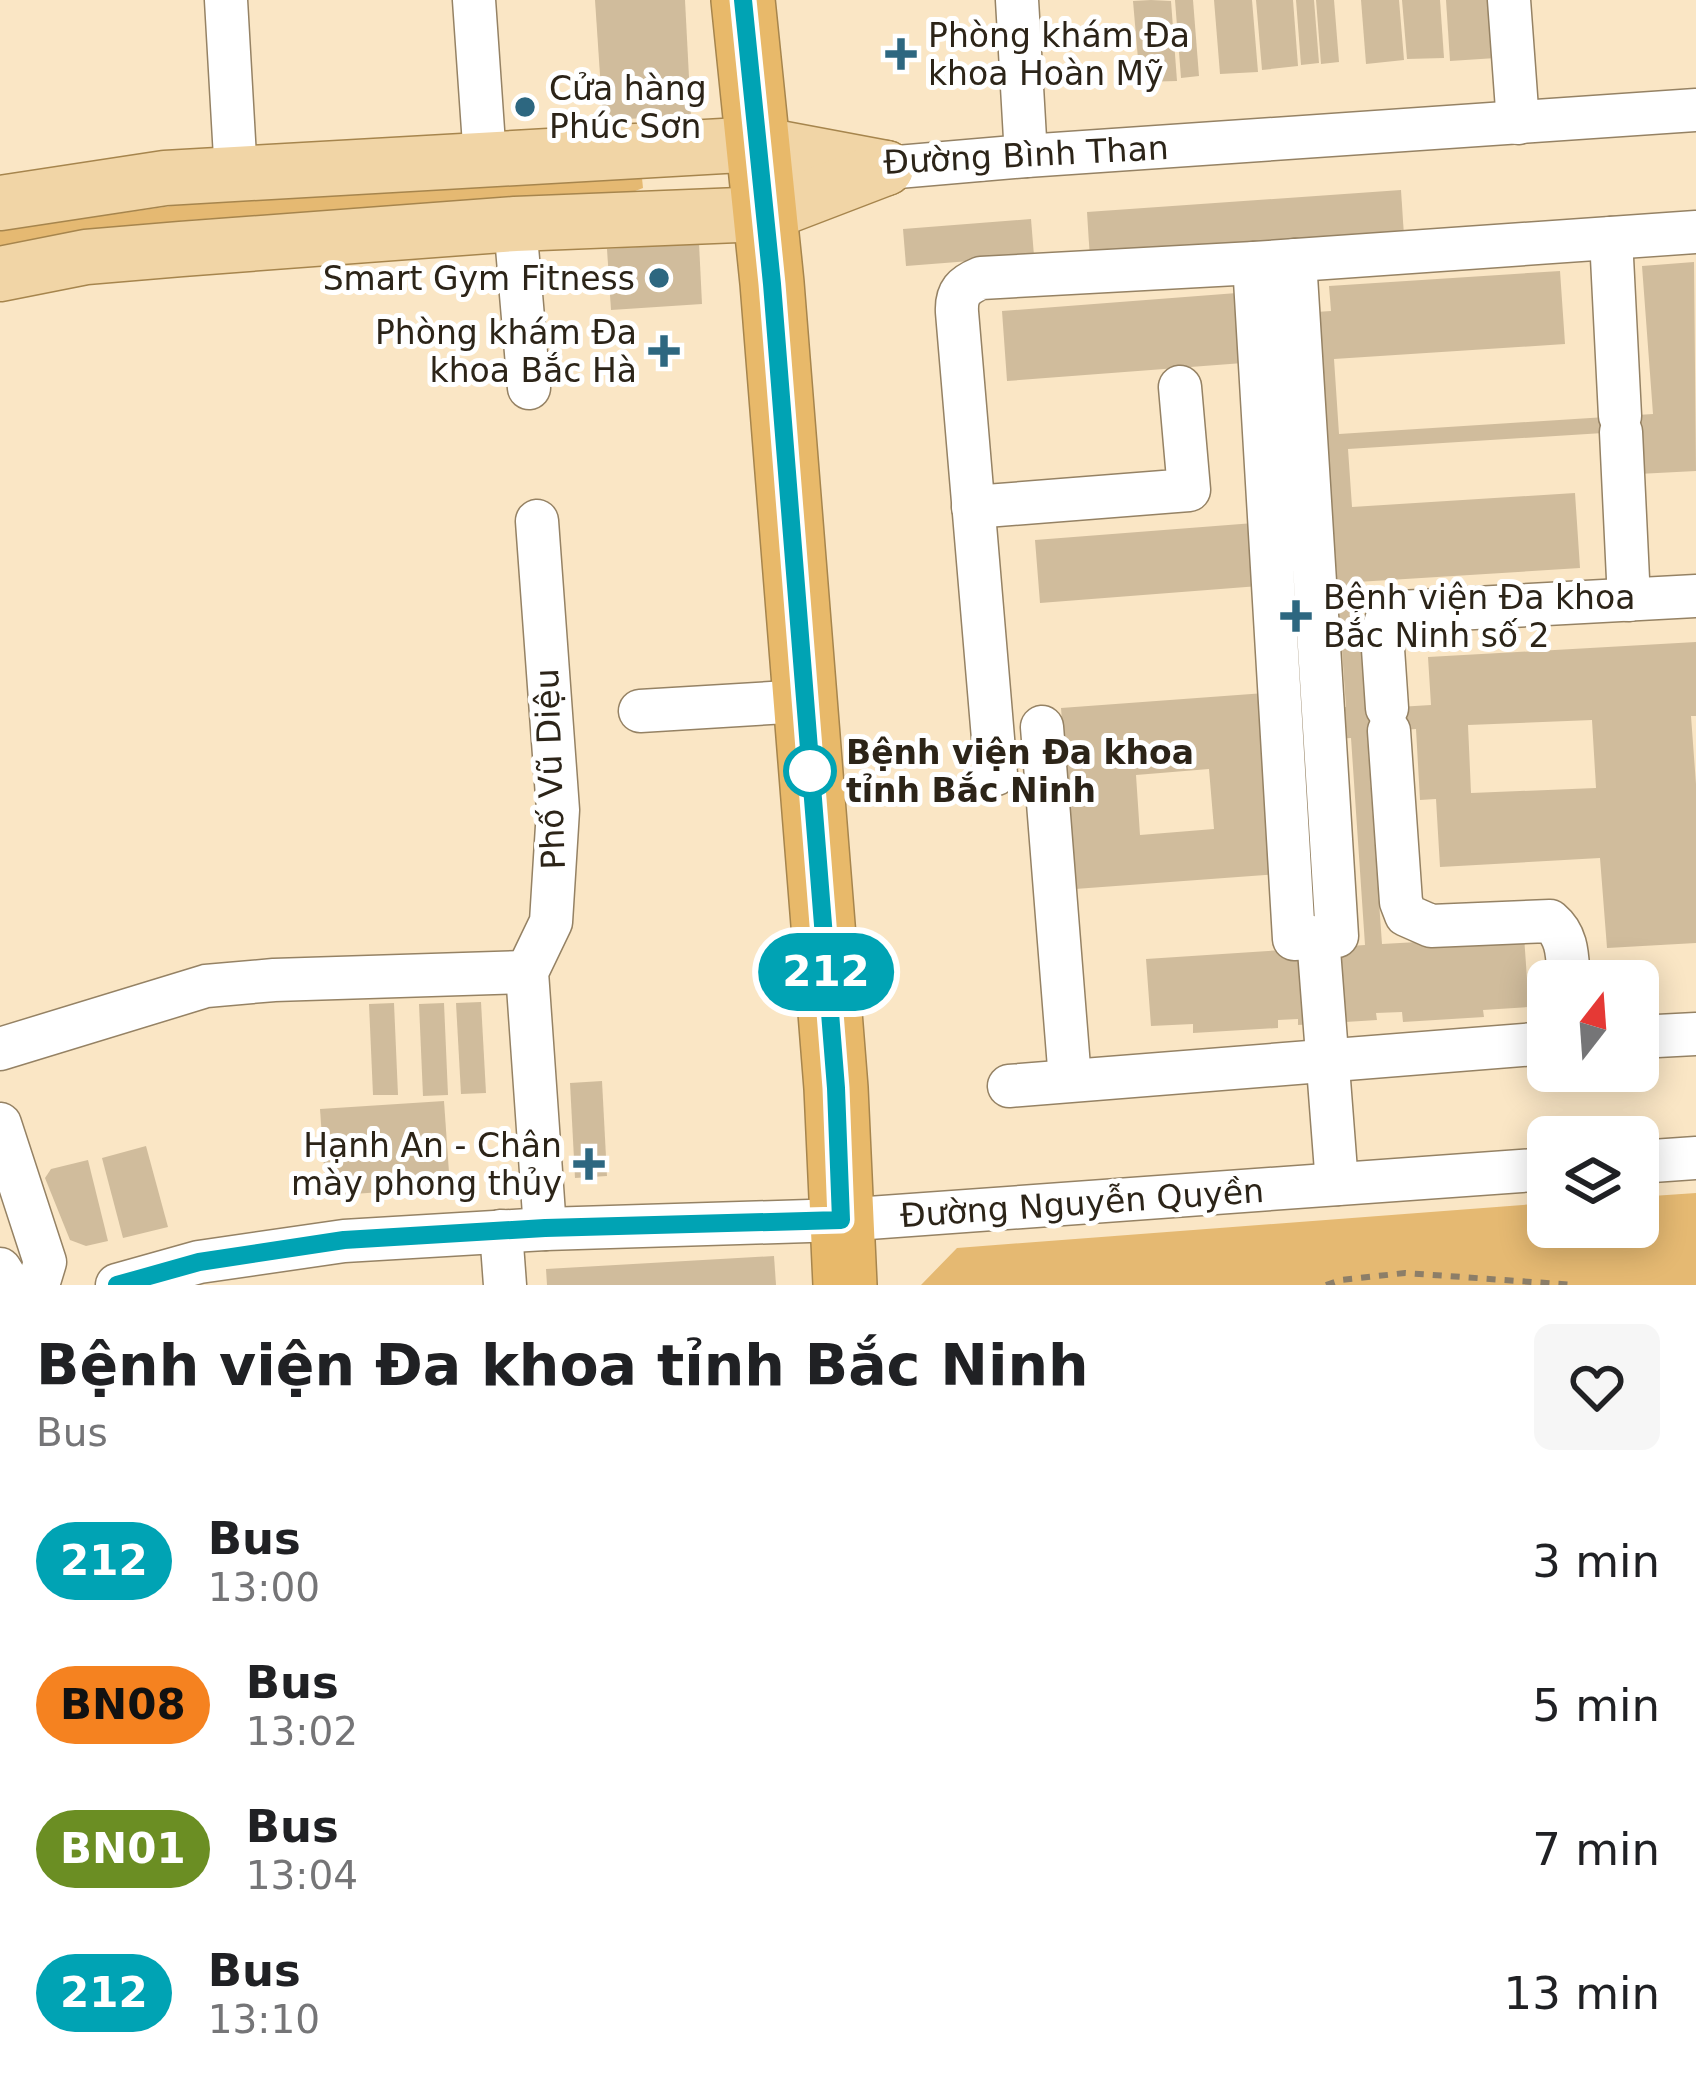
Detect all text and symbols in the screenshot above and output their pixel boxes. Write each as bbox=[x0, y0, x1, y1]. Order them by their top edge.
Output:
place label: Phòng khám Đa khoa Hoàn Mỹ bbox=[928, 16, 1190, 93]
marker: Phòng khám Đa khoa Hoàn Mỹ bbox=[885, 38, 917, 70]
place label: Cửa hàng Phúc Sơn bbox=[549, 69, 707, 146]
marker: Cửa hàng Phúc Sơn bbox=[512, 94, 538, 120]
street label: Đường Bình Than bbox=[882, 128, 1170, 182]
place label: Smart Gym Fitness bbox=[323, 259, 635, 298]
marker: Smart Gym Fitness bbox=[646, 265, 672, 291]
place label: Phòng khám Đa khoa Bắc Hà bbox=[375, 313, 637, 390]
marker: Phòng khám Đa khoa Bắc Hà bbox=[648, 335, 680, 367]
place label: Bệnh viện Đa khoa Bắc Ninh số 2 bbox=[1323, 578, 1635, 655]
marker: Bệnh viện Đa khoa Bắc Ninh số 2 bbox=[1280, 600, 1312, 632]
street label: Phố Vũ Diệu bbox=[527, 668, 573, 870]
place label: Bệnh viện Đa khoa tỉnh Bắc Ninh bbox=[846, 733, 1194, 810]
marker: Bệnh viện Đa khoa tỉnh Bắc Ninh bbox=[785, 746, 835, 796]
line badge: 212 bbox=[757, 933, 895, 1011]
text: 212 bbox=[782, 947, 870, 996]
north arrow bbox=[1527, 960, 1659, 1092]
map controls bbox=[1527, 960, 1659, 1248]
button: layers bbox=[1527, 1116, 1659, 1248]
place label: Hạnh An - Chân mày phong thủy bbox=[291, 1126, 562, 1203]
marker: Hạnh An - Chân mày phong thủy bbox=[573, 1148, 605, 1180]
street label: Đường Nguyễn Quyền bbox=[899, 1171, 1265, 1235]
button: heart bbox=[1534, 1324, 1660, 1450]
text: Bệnh viện Đa khoa tỉnh Bắc Ninh bbox=[36, 1332, 1089, 1398]
text: Bus bbox=[36, 1410, 108, 1455]
text: Bus bbox=[208, 1512, 301, 1565]
text: 3 min bbox=[1532, 1535, 1660, 1588]
text: 212 bbox=[60, 1536, 148, 1585]
text: 13:00 bbox=[208, 1565, 320, 1610]
text: Bus bbox=[246, 1656, 339, 1709]
text: 5 min bbox=[1532, 1679, 1660, 1732]
text: BN08 bbox=[60, 1680, 186, 1729]
text: 13:02 bbox=[246, 1709, 358, 1754]
text: Bus bbox=[246, 1800, 339, 1853]
text: 7 min bbox=[1532, 1823, 1660, 1876]
text: BN01 bbox=[60, 1824, 186, 1873]
text: 13:04 bbox=[246, 1853, 358, 1898]
text: Bus bbox=[208, 1944, 301, 1997]
text: 13 min bbox=[1504, 1967, 1660, 2020]
text: 212 bbox=[60, 1968, 148, 2017]
text: 13:10 bbox=[208, 1997, 320, 2042]

